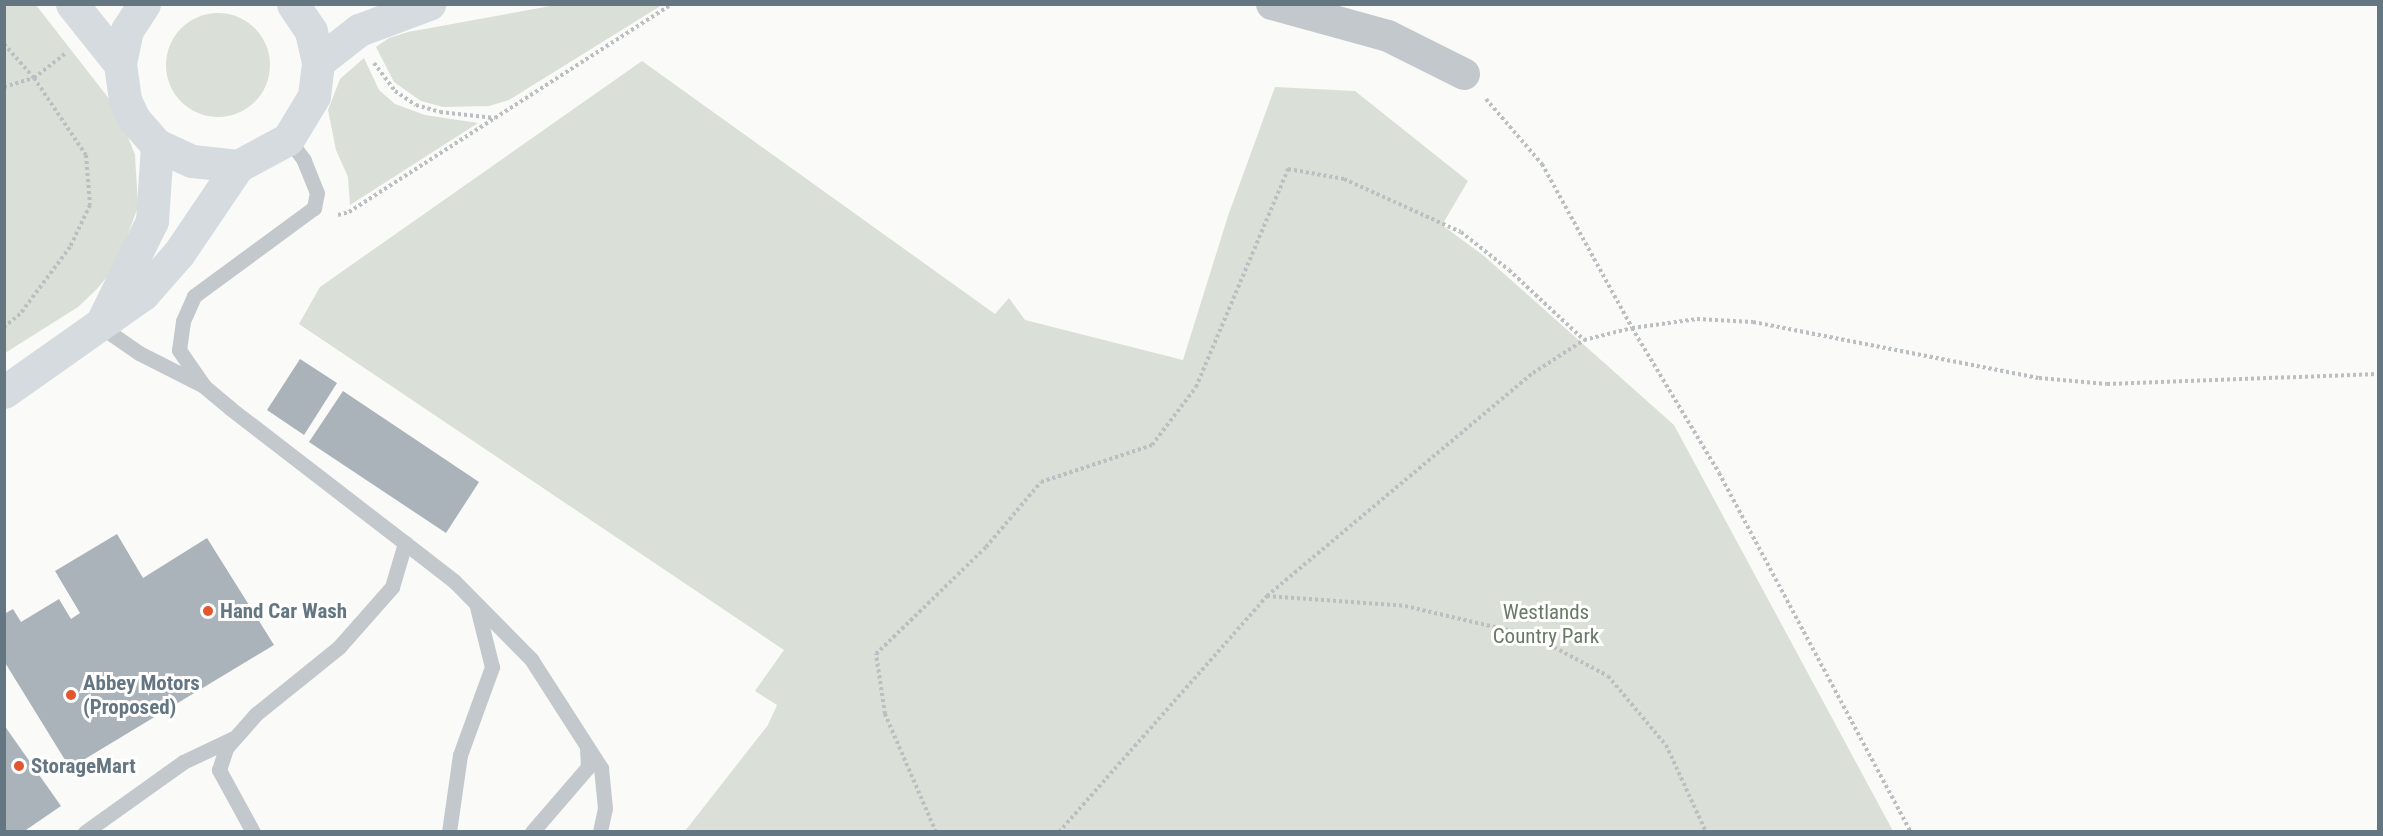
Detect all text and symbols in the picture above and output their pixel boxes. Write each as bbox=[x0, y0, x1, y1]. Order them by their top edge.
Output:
place label: Hand Car Wash bbox=[220, 598, 347, 624]
park label: Westlands Country Park bbox=[1493, 599, 1599, 649]
marker: Hand Car Wash bbox=[201, 604, 215, 618]
place label: Abbey Motors (Proposed) bbox=[83, 670, 200, 720]
marker: Abbey Motors (Proposed) bbox=[64, 688, 78, 702]
place label: StorageMart bbox=[31, 753, 136, 779]
marker: StorageMart bbox=[12, 759, 26, 773]

